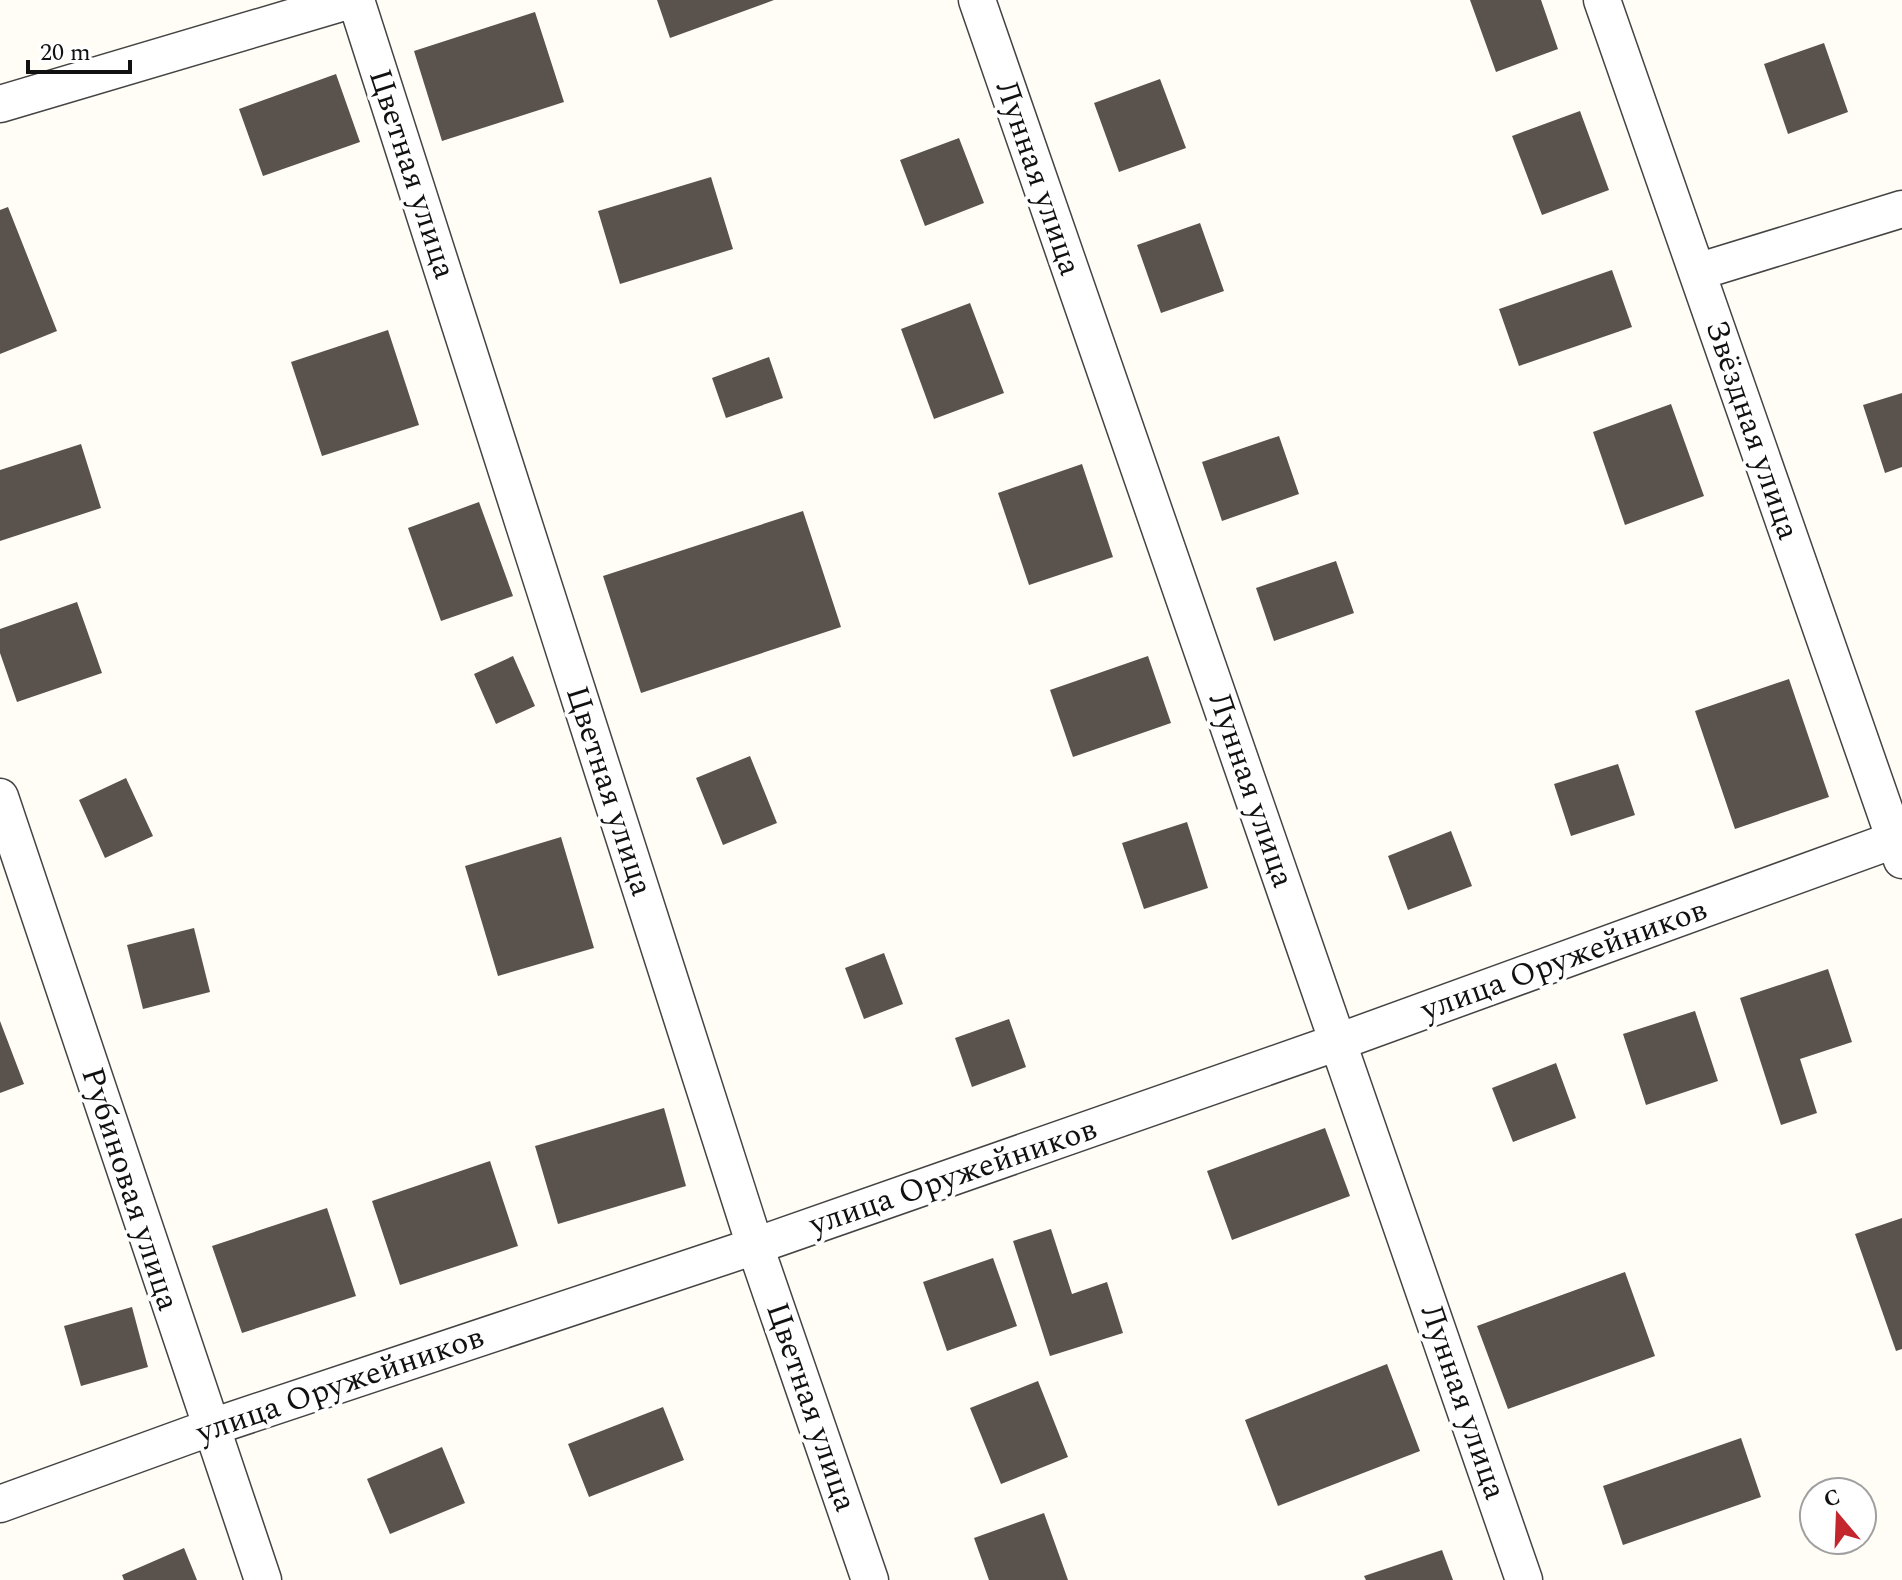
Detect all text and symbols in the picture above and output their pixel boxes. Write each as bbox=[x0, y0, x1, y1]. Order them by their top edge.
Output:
scale bar bbox=[28, 24, 130, 74]
text: 20 m bbox=[40, 35, 91, 71]
street label: Цветная улица bbox=[355, 63, 469, 286]
street label: Лунная улица bbox=[982, 74, 1094, 282]
street label: Звёздная улица bbox=[1691, 313, 1813, 547]
street label: Цветная улица bbox=[552, 680, 666, 903]
street label: Лунная улица bbox=[1195, 686, 1307, 894]
street label: улица Оружейников bbox=[1413, 885, 1714, 1035]
street label: Рубиновая улица bbox=[68, 1061, 193, 1317]
street label: улица Оружейников bbox=[802, 1105, 1103, 1250]
street label: Цветная улица bbox=[752, 1296, 870, 1518]
street label: Лунная улица bbox=[1407, 1298, 1519, 1506]
street label: улица Оружейников bbox=[189, 1313, 490, 1458]
north arrow bbox=[1798, 1476, 1878, 1556]
text: С bbox=[1819, 1480, 1845, 1517]

